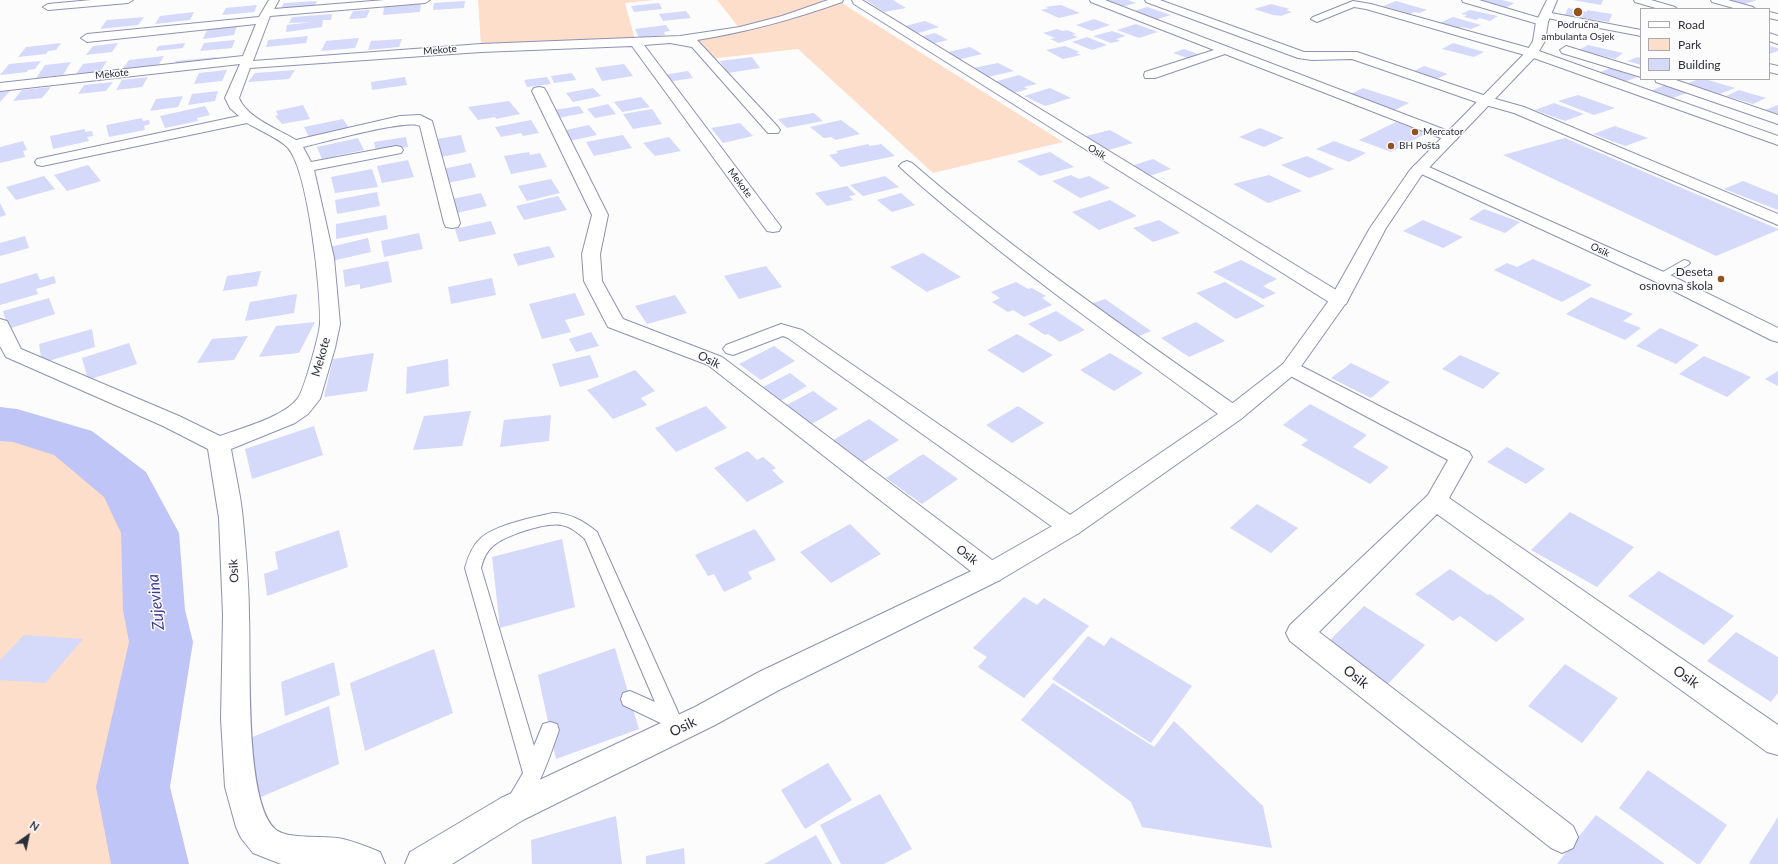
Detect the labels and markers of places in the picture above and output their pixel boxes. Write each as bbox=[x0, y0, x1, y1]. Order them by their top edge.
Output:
marker: Područna ambulanta Osjek bbox=[1572, 6, 1584, 18]
place label: Područna ambulanta Osjek bbox=[1541, 19, 1615, 42]
place label: Mercator bbox=[1423, 126, 1463, 138]
marker: Mercator bbox=[1410, 127, 1420, 137]
place label: BH Pošta bbox=[1399, 140, 1440, 152]
marker: BH Pošta bbox=[1386, 141, 1396, 151]
place label: Deseta osnovna škola bbox=[1639, 265, 1713, 293]
marker: Deseta osnovna škola bbox=[1716, 274, 1726, 284]

